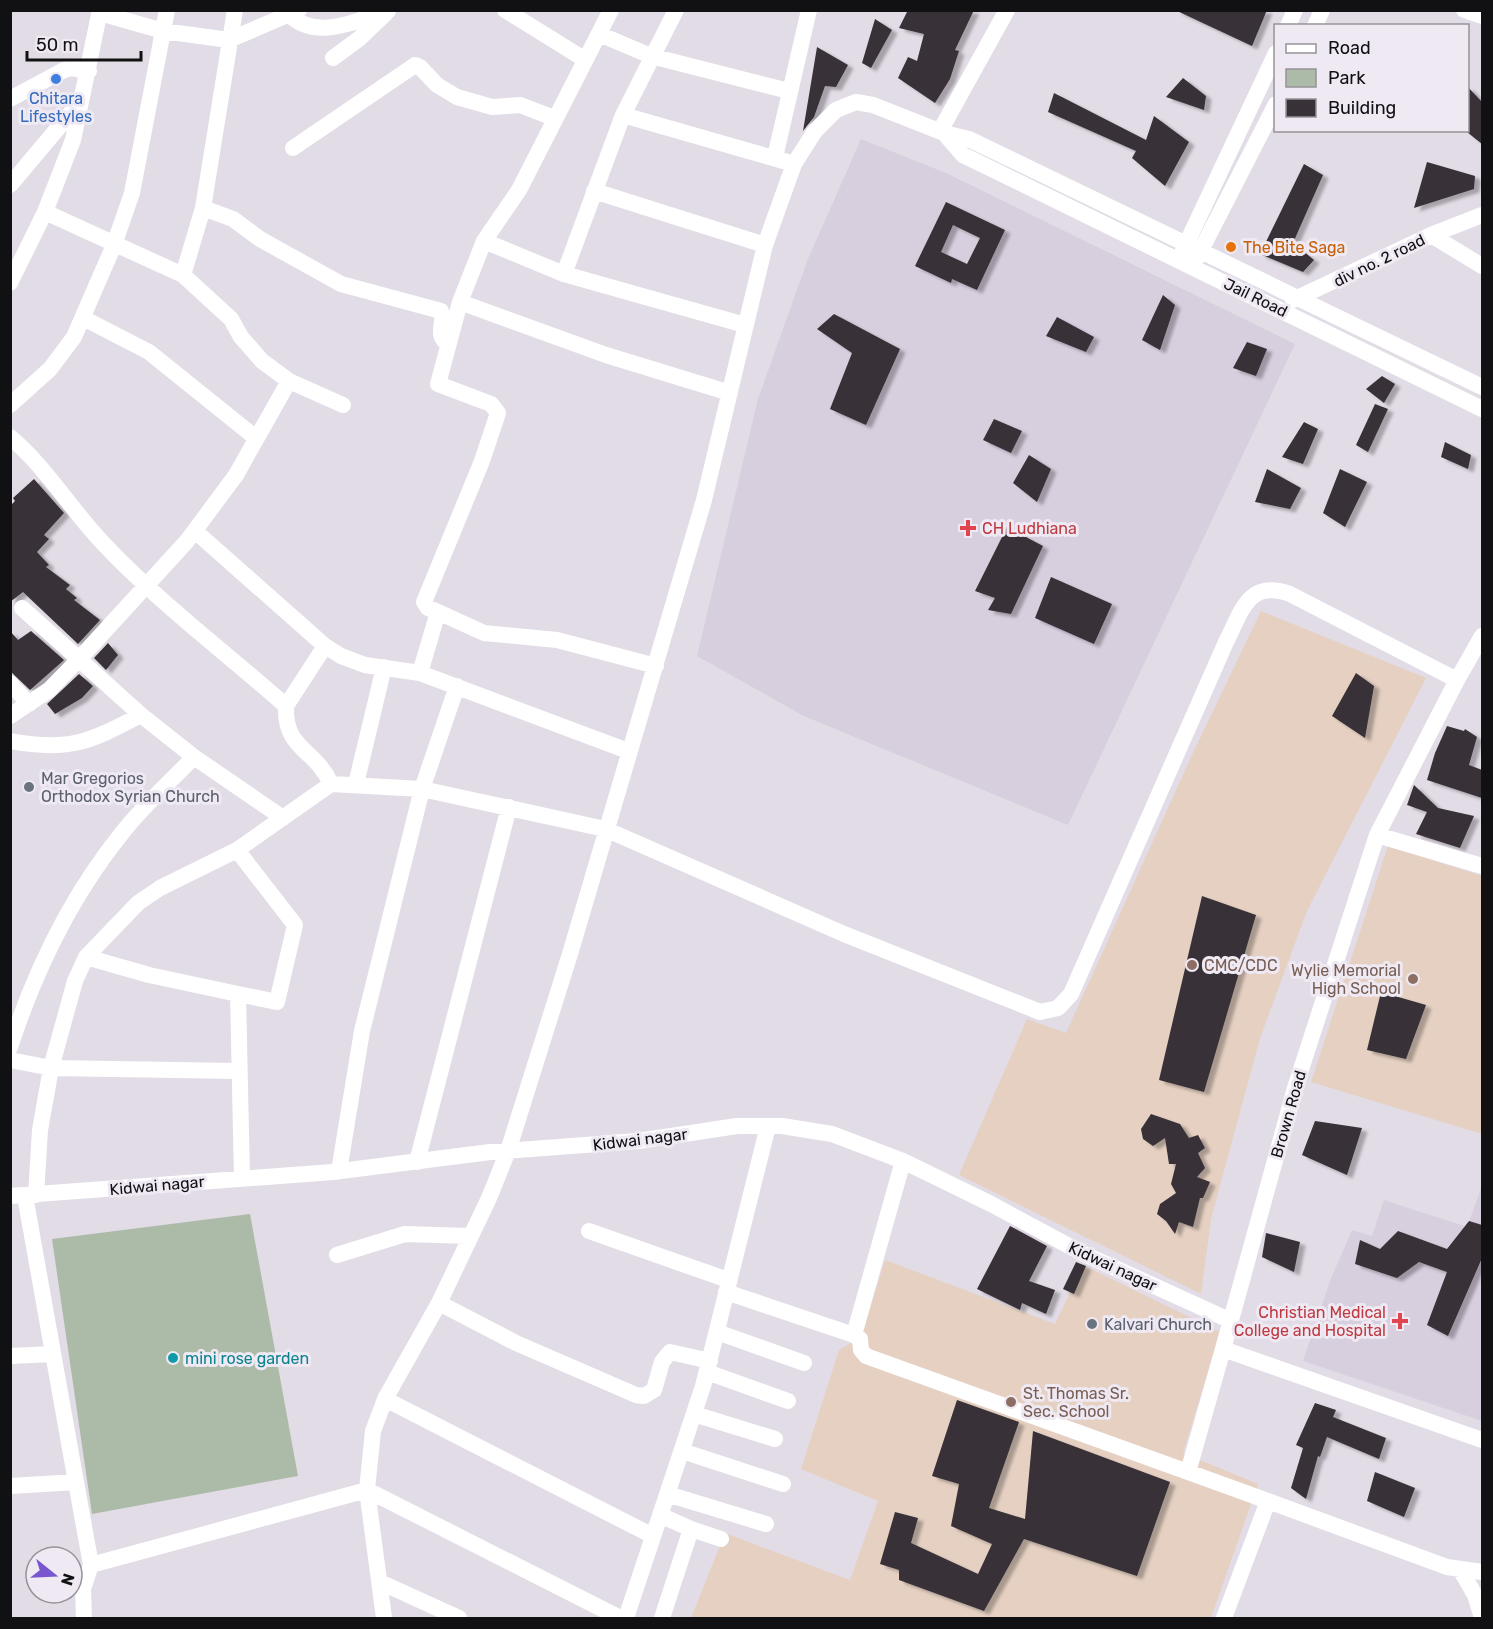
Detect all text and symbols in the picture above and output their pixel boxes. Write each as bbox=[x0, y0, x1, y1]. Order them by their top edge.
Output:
scale bar bbox=[27, 24, 141, 62]
legend bbox=[1274, 24, 1469, 132]
text: 50 m bbox=[36, 34, 79, 56]
text: Road bbox=[1328, 37, 1371, 59]
text: Park bbox=[1328, 67, 1366, 89]
marker: Chitara Lifestyles bbox=[49, 72, 63, 86]
place label: Chitara Lifestyles bbox=[20, 89, 92, 126]
text: Building bbox=[1328, 97, 1396, 119]
street label: div no. 2 road bbox=[1330, 230, 1428, 291]
place label: The Bite Saga bbox=[1243, 238, 1345, 257]
marker: The Bite Saga bbox=[1224, 240, 1238, 254]
street label: Jail Road bbox=[1221, 274, 1291, 321]
marker: CH Ludhiana bbox=[959, 519, 977, 537]
place label: CH Ludhiana bbox=[982, 519, 1077, 538]
place label: Mar Gregorios Orthodox Syrian Church bbox=[41, 769, 220, 806]
marker: Mar Gregorios Orthodox Syrian Church bbox=[22, 780, 36, 794]
place label: CMC/CDC bbox=[1204, 956, 1278, 975]
marker: CMC/CDC bbox=[1185, 958, 1199, 972]
place label: Wylie Memorial High School bbox=[1291, 961, 1401, 998]
marker: Wylie Memorial High School bbox=[1406, 972, 1420, 986]
street label: Brown Road bbox=[1267, 1068, 1310, 1160]
street label: Kidwai nagar bbox=[592, 1124, 688, 1155]
street label: Kidwai nagar bbox=[109, 1172, 205, 1199]
street label: Kidwai nagar bbox=[1066, 1238, 1160, 1295]
place label: Christian Medical College and Hospital bbox=[1234, 1303, 1386, 1340]
marker: Christian Medical College and Hospital bbox=[1391, 1312, 1409, 1330]
place label: Kalvari Church bbox=[1104, 1315, 1212, 1334]
marker: Kalvari Church bbox=[1085, 1317, 1099, 1331]
place label: mini rose garden bbox=[185, 1349, 309, 1368]
marker: mini rose garden bbox=[166, 1351, 180, 1365]
place label: St. Thomas Sr. Sec. School bbox=[1023, 1384, 1129, 1421]
marker: St. Thomas Sr. Sec. School bbox=[1004, 1395, 1018, 1409]
north arrow bbox=[24, 1545, 84, 1605]
text: N bbox=[57, 1571, 79, 1588]

